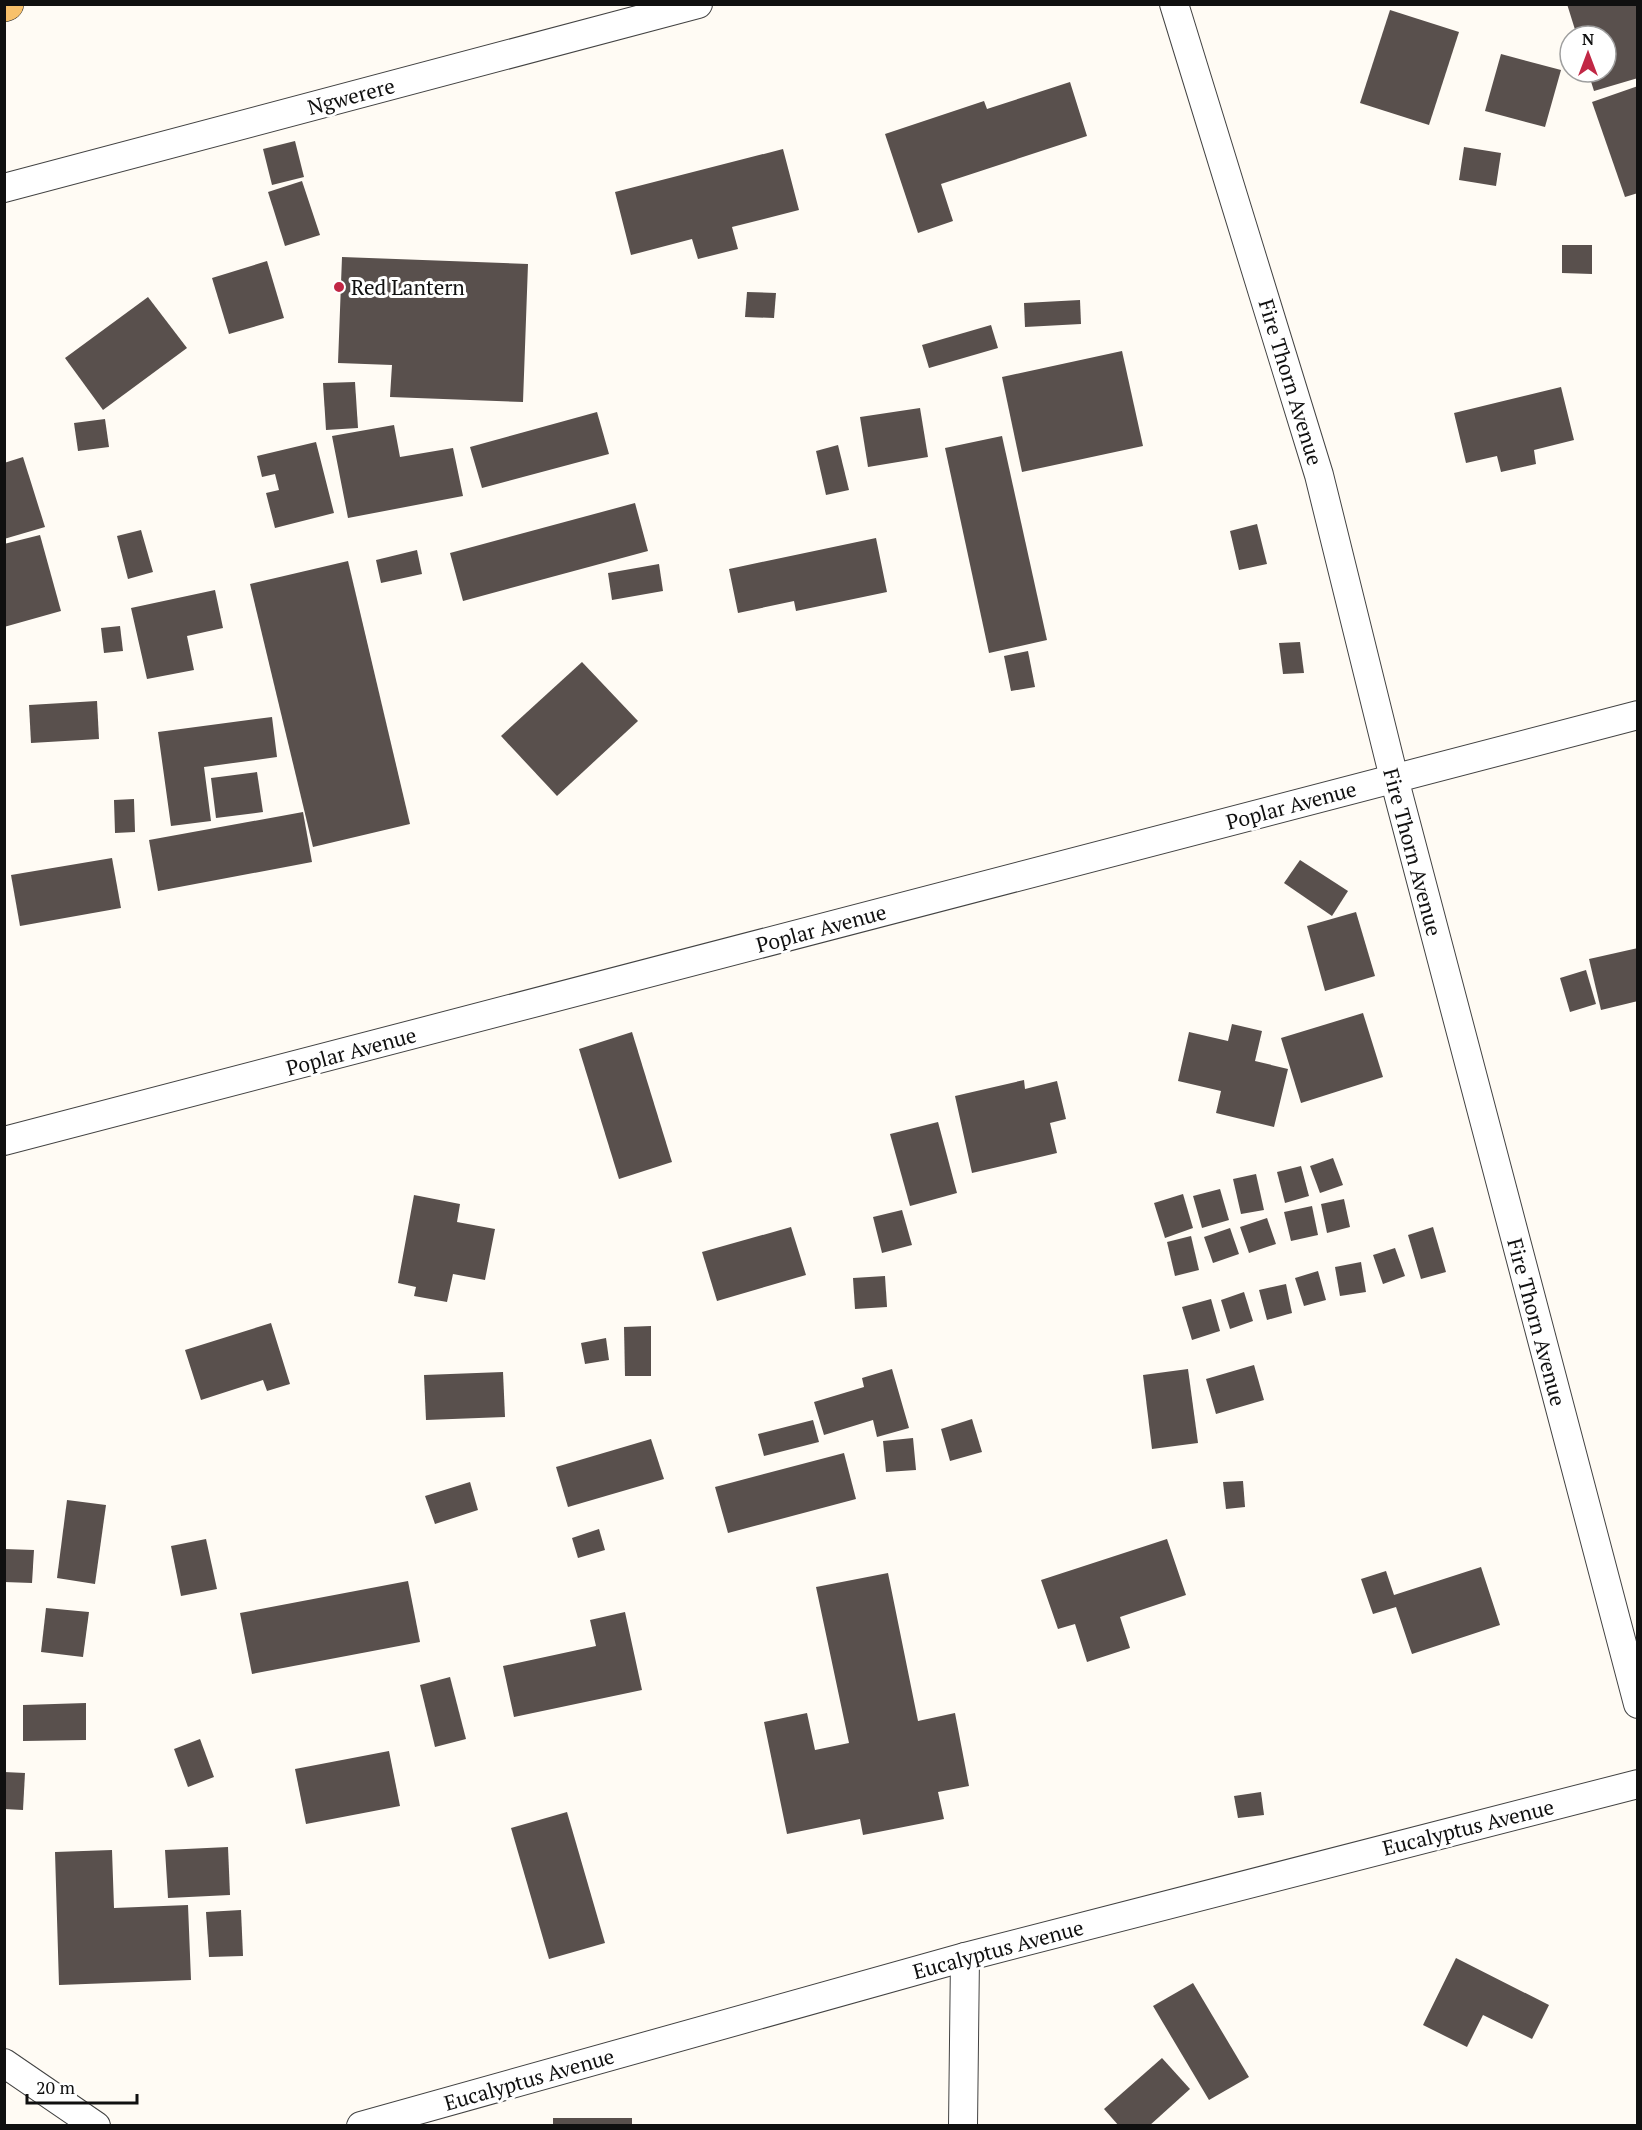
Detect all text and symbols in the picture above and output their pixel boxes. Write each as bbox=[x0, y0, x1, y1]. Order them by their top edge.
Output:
north arrow bbox=[1558, 24, 1618, 84]
text: N bbox=[1582, 28, 1594, 50]
street label: Ngwerere bbox=[304, 71, 398, 121]
place label: Red Lantern bbox=[351, 273, 465, 301]
marker: Red Lantern bbox=[332, 280, 346, 294]
street label: Fire Thorn Avenue bbox=[1252, 295, 1330, 469]
street label: Fire Thorn Avenue bbox=[1377, 765, 1449, 939]
street label: Poplar Avenue bbox=[1223, 774, 1359, 836]
street label: Poplar Avenue bbox=[753, 897, 889, 959]
street label: Poplar Avenue bbox=[283, 1020, 419, 1082]
street label: Fire Thorn Avenue bbox=[1501, 1235, 1573, 1409]
street label: Eucalyptus Avenue bbox=[1379, 1792, 1557, 1862]
street label: Eucalyptus Avenue bbox=[910, 1913, 1086, 1985]
street label: Eucalyptus Avenue bbox=[441, 2041, 617, 2117]
scale bar bbox=[27, 2067, 136, 2105]
text: 20 m bbox=[36, 2075, 76, 2099]

